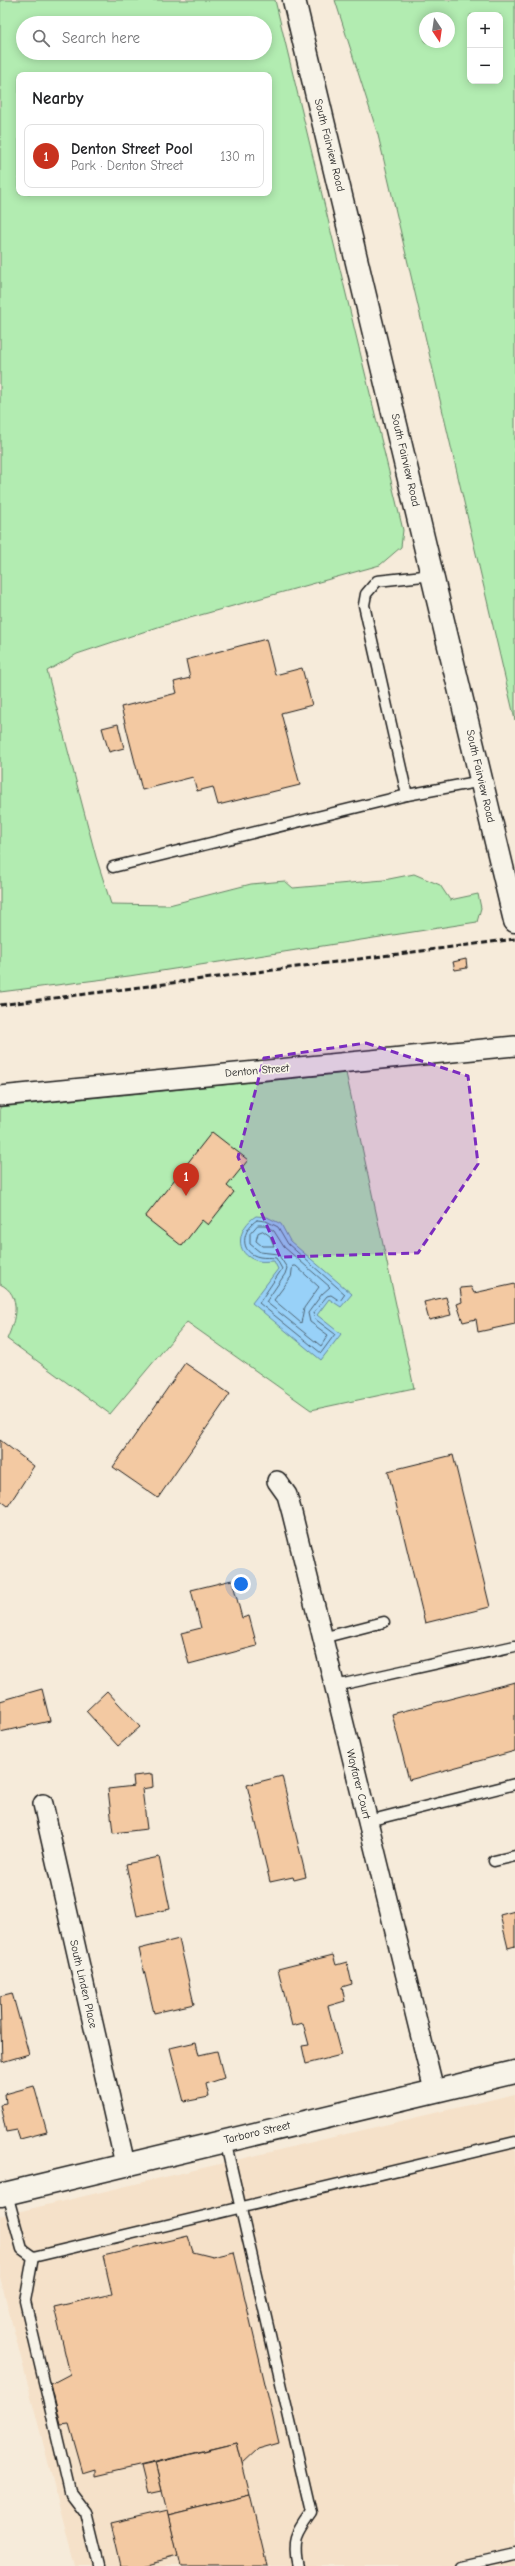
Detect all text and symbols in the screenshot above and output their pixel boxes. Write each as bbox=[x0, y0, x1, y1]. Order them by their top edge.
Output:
north arrow bbox=[419, 12, 455, 48]
map controls bbox=[467, 12, 503, 84]
button: + bbox=[467, 12, 503, 48]
search box bbox=[16, 16, 272, 60]
icon: search bbox=[30, 27, 52, 49]
text: Search here bbox=[62, 29, 140, 47]
button: − bbox=[467, 48, 503, 84]
text: Nearby bbox=[32, 89, 83, 108]
street label: South Fairview Road bbox=[312, 97, 347, 193]
text: Denton Street Pool bbox=[71, 140, 193, 158]
text: 1 bbox=[43, 149, 49, 164]
text: 130 m bbox=[220, 149, 255, 164]
text: Park · Denton Street bbox=[71, 158, 183, 173]
street label: South Fairview Road bbox=[388, 412, 423, 508]
street label: South Fairview Road bbox=[463, 728, 498, 824]
street label: Denton Street bbox=[224, 1061, 291, 1080]
pin: 1 bbox=[173, 1163, 199, 1196]
your location bbox=[231, 1574, 251, 1594]
street label: Wayfarer Court bbox=[344, 1748, 374, 1821]
street label: South Linden Place bbox=[67, 1939, 100, 2030]
street label: Tarboro Street bbox=[223, 2118, 292, 2146]

